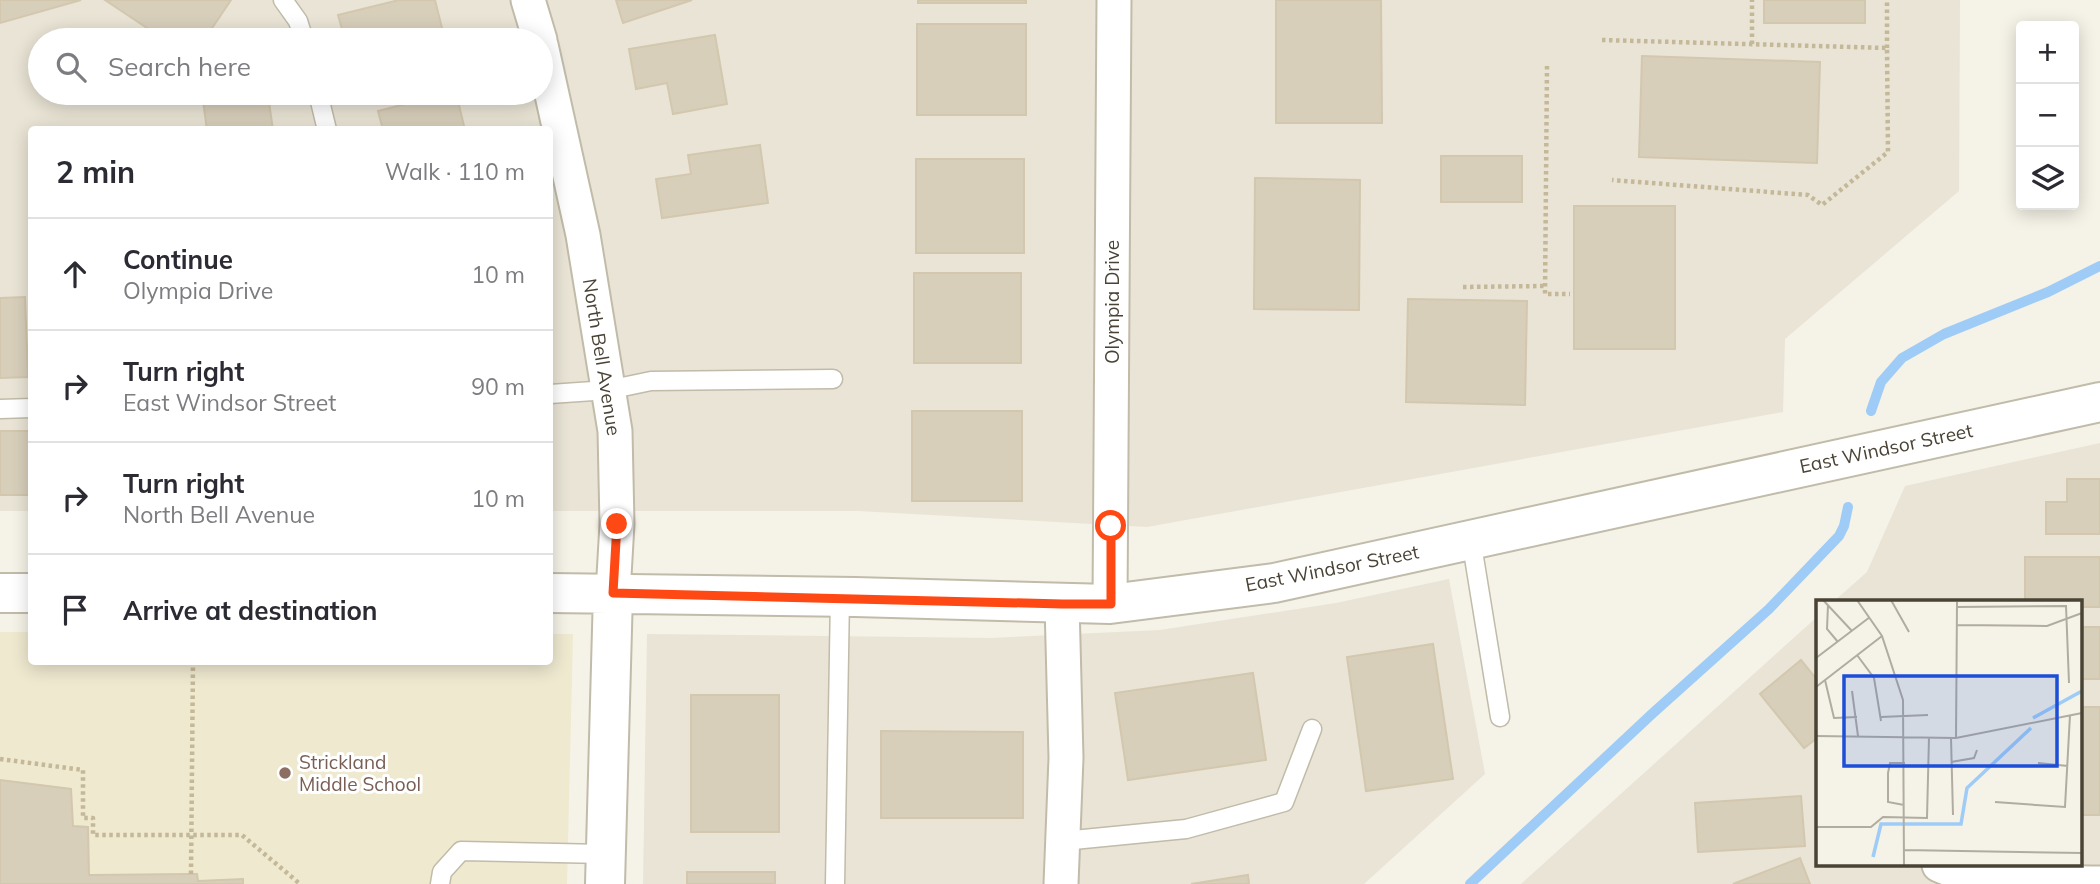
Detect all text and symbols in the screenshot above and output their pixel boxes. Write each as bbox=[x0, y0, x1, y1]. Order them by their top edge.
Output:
map controls bbox=[2016, 21, 2079, 210]
button: + bbox=[2016, 21, 2079, 84]
search box bbox=[28, 28, 553, 105]
icon: search bbox=[52, 48, 90, 86]
text: Search here bbox=[108, 50, 251, 83]
button: − bbox=[2016, 84, 2079, 147]
button: layers bbox=[2016, 147, 2079, 210]
text: 2 min bbox=[56, 153, 135, 191]
text: Walk · 110 m bbox=[385, 157, 525, 186]
street label: Olympia Drive bbox=[1100, 240, 1124, 364]
text: Continue bbox=[123, 243, 233, 276]
icon: ahead bbox=[56, 255, 94, 293]
text: 10 m bbox=[471, 260, 525, 289]
text: Olympia Drive bbox=[123, 276, 273, 305]
street label: North Bell Avenue bbox=[578, 277, 626, 437]
text: Turn right bbox=[123, 355, 244, 388]
icon: right bbox=[56, 367, 94, 405]
text: 90 m bbox=[471, 372, 525, 401]
text: East Windsor Street bbox=[123, 388, 336, 417]
street label: East Windsor Street bbox=[1797, 418, 1975, 478]
text: Turn right bbox=[123, 467, 244, 500]
icon: right bbox=[56, 479, 94, 517]
text: 10 m bbox=[471, 484, 525, 513]
text: North Bell Avenue bbox=[123, 500, 315, 529]
route end bbox=[601, 508, 632, 539]
route start bbox=[1095, 510, 1126, 541]
street label: East Windsor Street bbox=[1243, 539, 1421, 597]
icon: arrive bbox=[56, 591, 94, 629]
text: Arrive at destination bbox=[123, 594, 378, 627]
inset map bbox=[1816, 600, 2082, 866]
place label: Strickland Middle School bbox=[299, 750, 421, 796]
marker: Strickland Middle School bbox=[277, 765, 293, 781]

